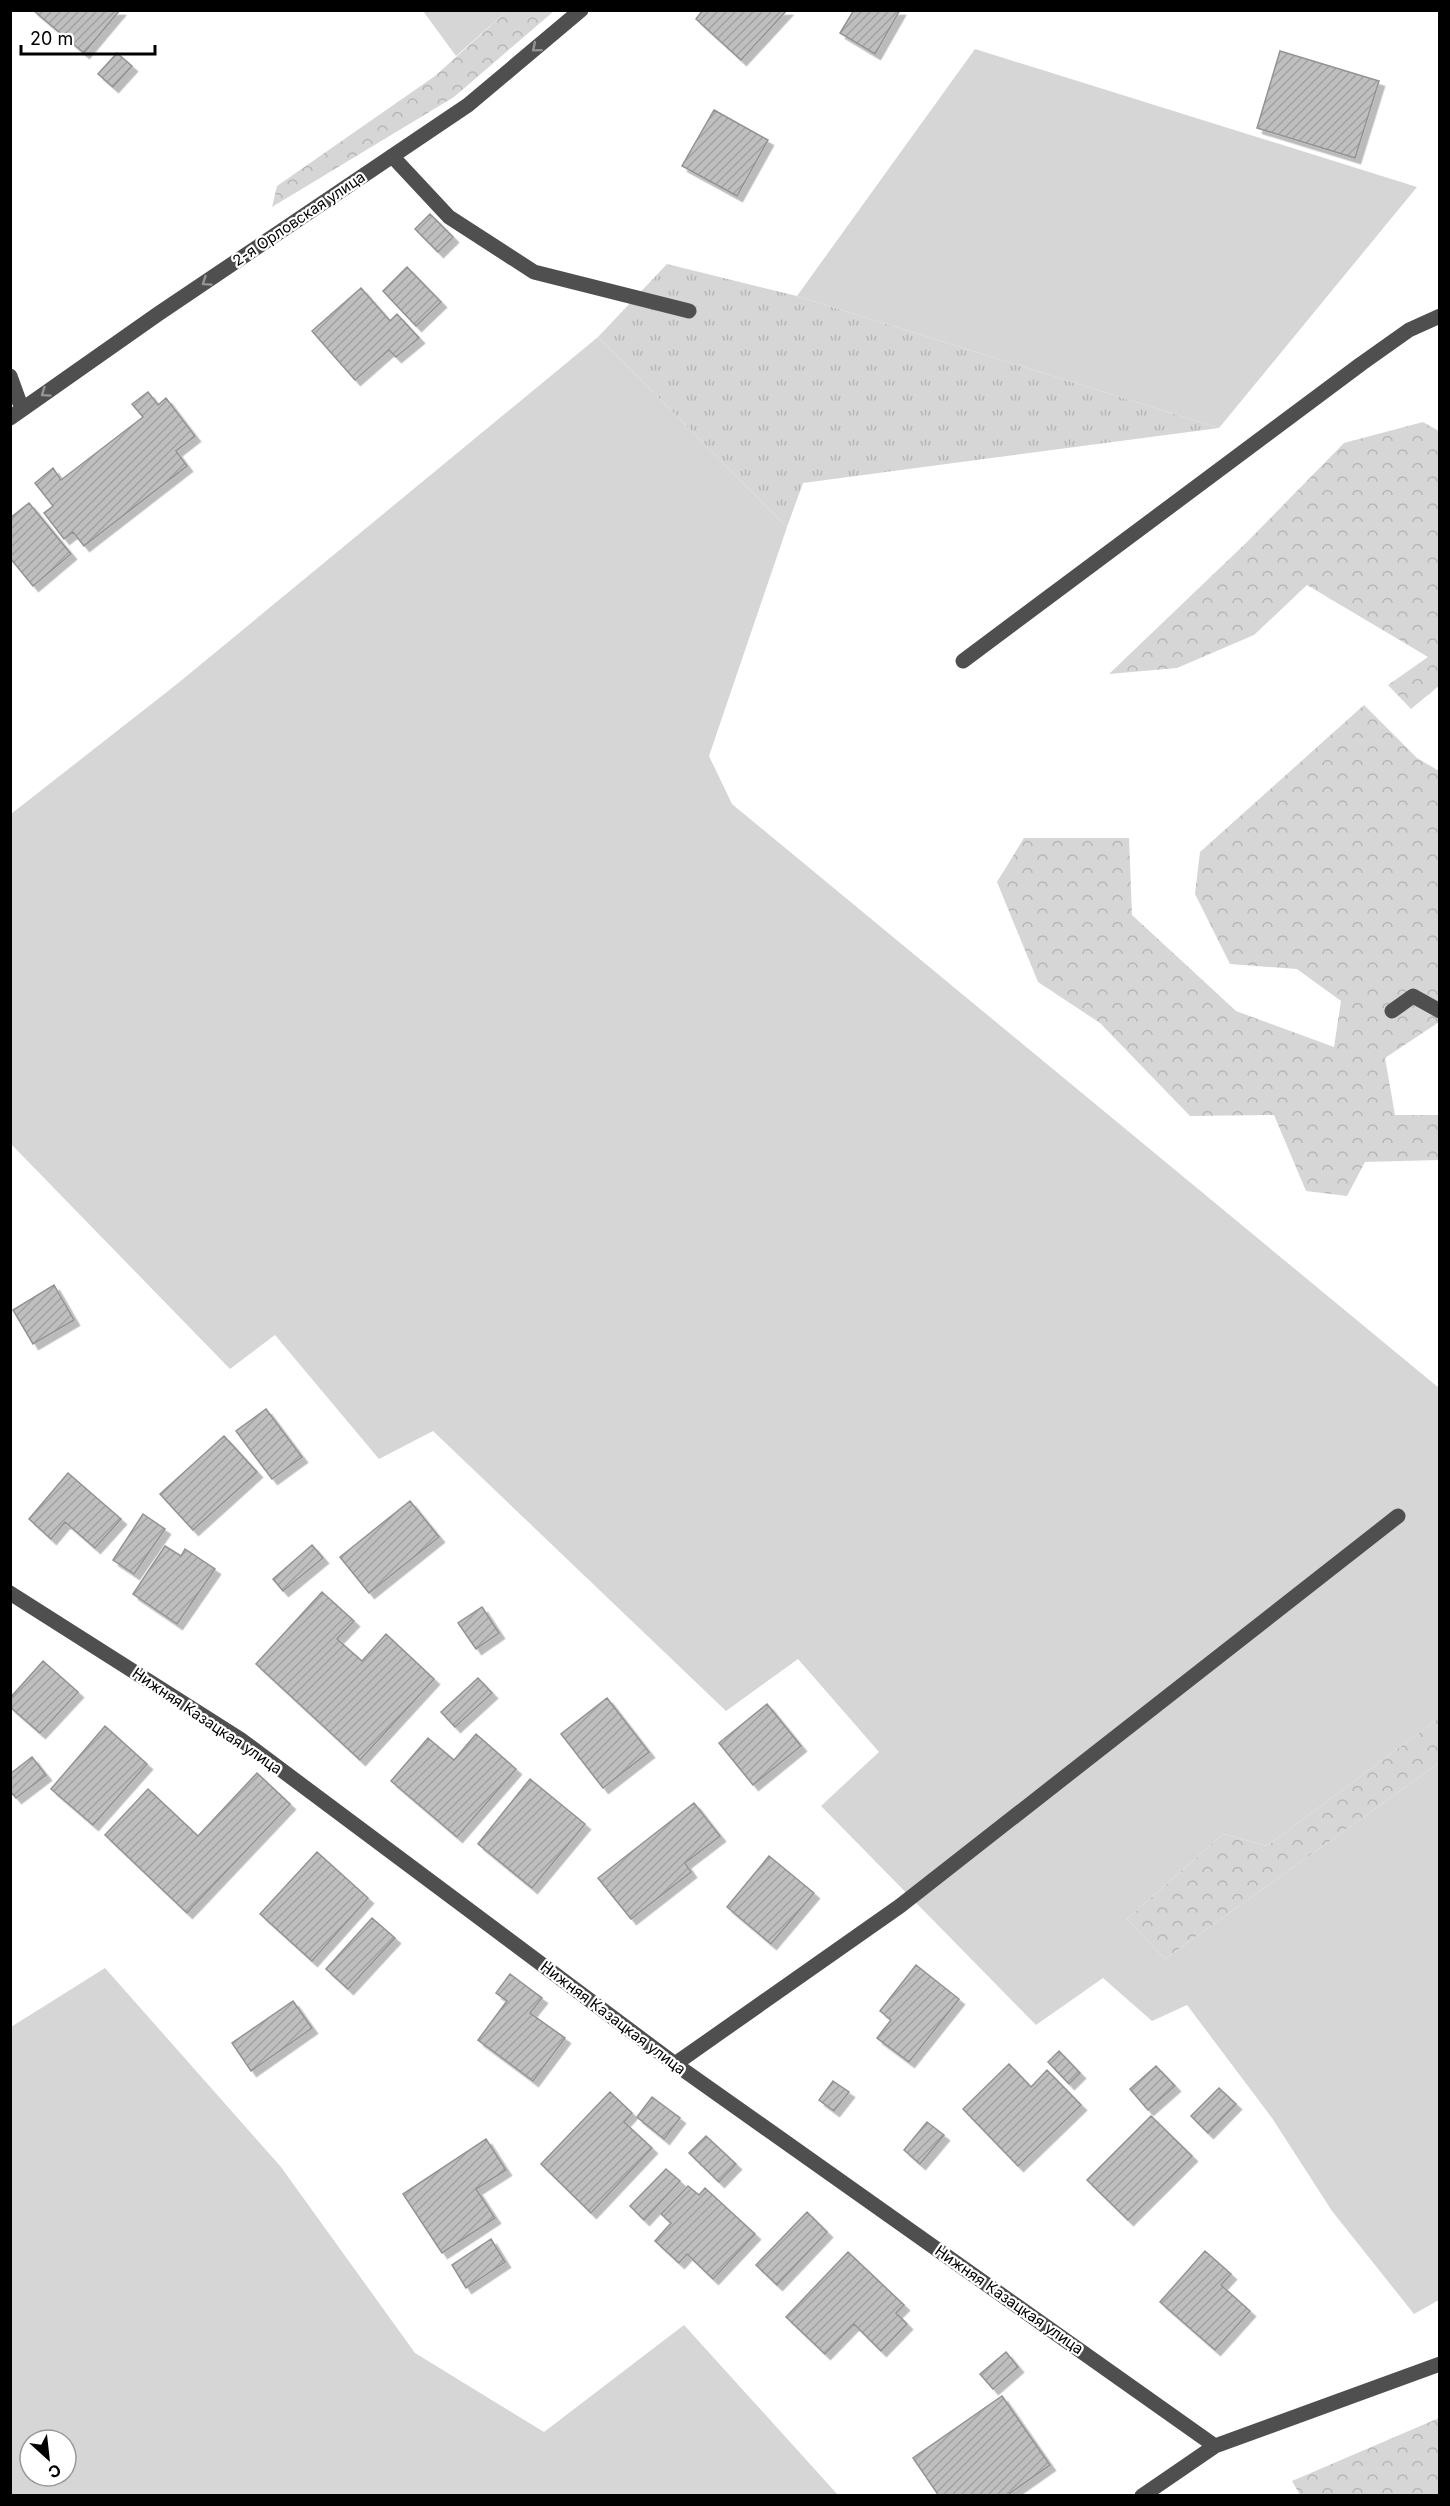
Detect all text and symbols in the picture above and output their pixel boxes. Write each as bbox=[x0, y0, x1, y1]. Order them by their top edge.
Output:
scale bar bbox=[21, 18, 154, 56]
text: 20 m bbox=[30, 28, 73, 49]
one-way arrow bbox=[532, 41, 543, 52]
street label: 2-я Орловская улица bbox=[229, 167, 369, 270]
one-way arrow bbox=[201, 275, 212, 286]
one-way arrow bbox=[41, 386, 52, 397]
street label: Нижняя Казацкая улица bbox=[129, 1663, 286, 1778]
street label: Нижняя Казацкая улица bbox=[537, 1957, 690, 2078]
street label: Нижняя Казацкая улица bbox=[931, 2241, 1087, 2358]
north arrow bbox=[18, 2428, 78, 2488]
text: С bbox=[45, 2460, 65, 2483]

